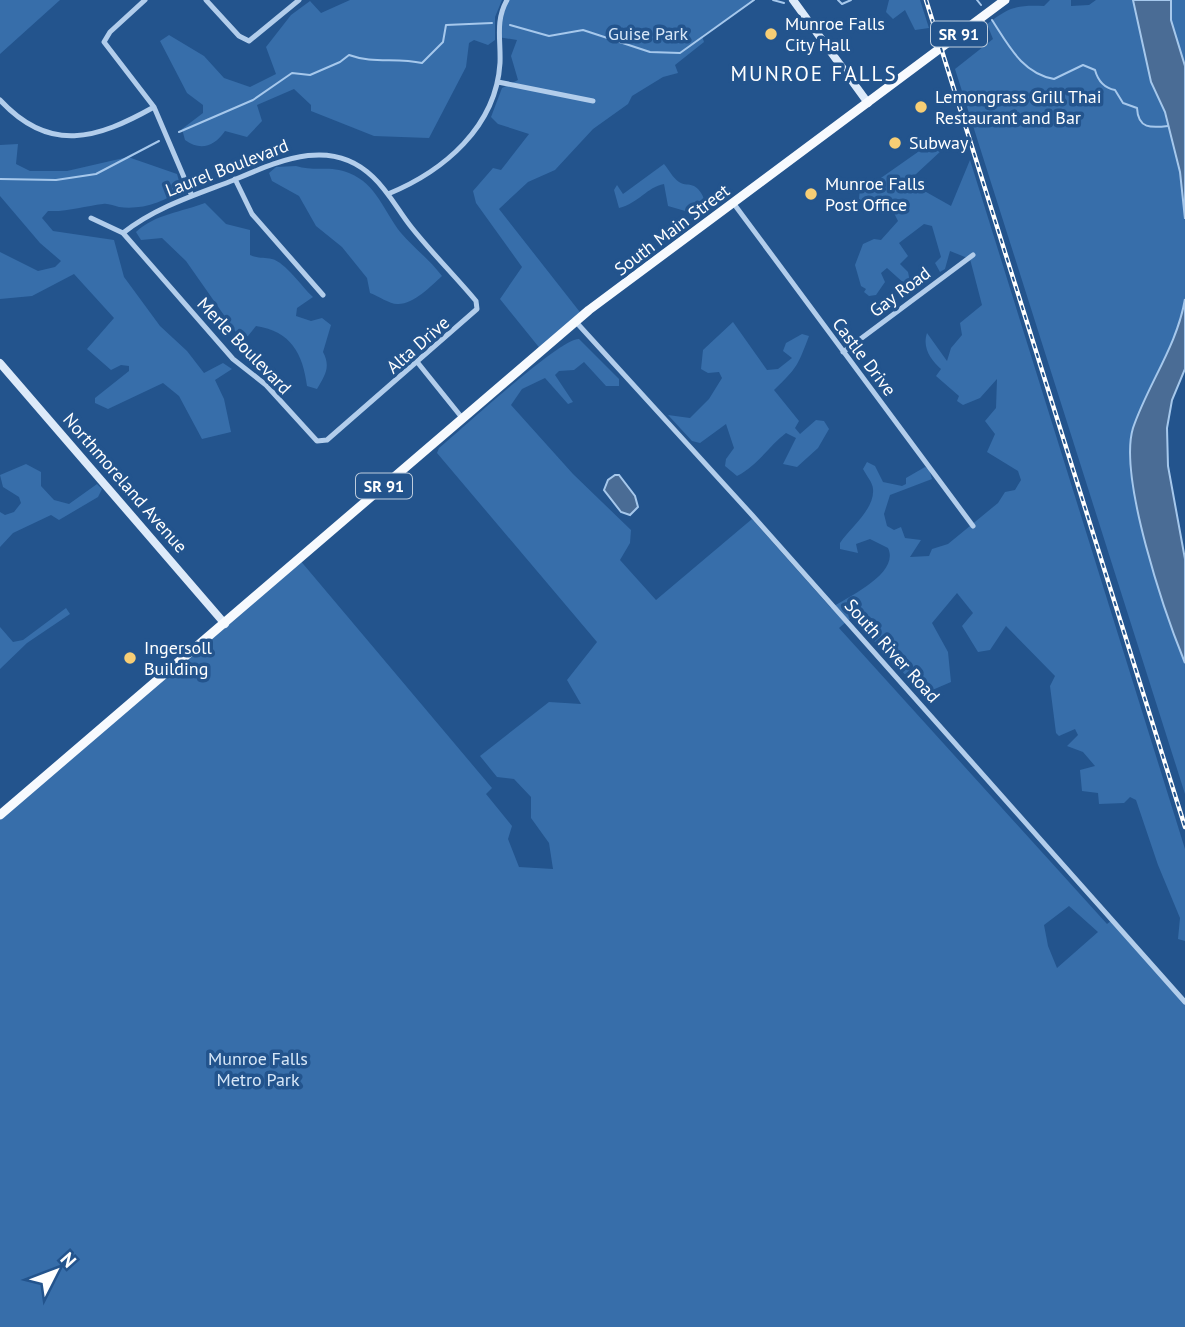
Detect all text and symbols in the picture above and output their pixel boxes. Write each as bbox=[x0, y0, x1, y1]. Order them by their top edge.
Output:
place label: Munroe Falls City Hall bbox=[785, 12, 885, 56]
park label: Guise Park bbox=[608, 22, 688, 45]
road number: SR 91 bbox=[931, 22, 987, 46]
marker: Munroe Falls City Hall bbox=[763, 26, 779, 42]
district label: MUNROE FALLS bbox=[730, 60, 898, 87]
place label: Lemongrass Grill Thai Restaurant and Bar bbox=[935, 85, 1101, 129]
marker: Lemongrass Grill Thai Restaurant and Bar bbox=[913, 99, 929, 115]
place label: Subway bbox=[909, 131, 969, 154]
street label: Laurel Boulevard bbox=[162, 133, 292, 202]
marker: Subway bbox=[887, 135, 903, 151]
place label: Munroe Falls Post Office bbox=[825, 172, 925, 216]
street label: South Main Street bbox=[610, 179, 734, 280]
marker: Munroe Falls Post Office bbox=[803, 186, 819, 202]
street label: Gay Road bbox=[865, 261, 935, 322]
street label: Merle Boulevard bbox=[192, 292, 296, 399]
street label: Alta Drive bbox=[381, 311, 454, 378]
street label: Castle Drive bbox=[827, 313, 901, 400]
street label: Northmoreland Avenue bbox=[58, 408, 192, 557]
road number: SR 91 bbox=[356, 474, 412, 499]
street label: South River Road bbox=[840, 594, 945, 707]
place label: Ingersoll Building bbox=[144, 636, 212, 680]
marker: Ingersoll Building bbox=[122, 650, 138, 666]
park label: Munroe Falls Metro Park bbox=[208, 1047, 308, 1091]
north arrow bbox=[21, 1236, 91, 1306]
text: N bbox=[56, 1247, 82, 1272]

